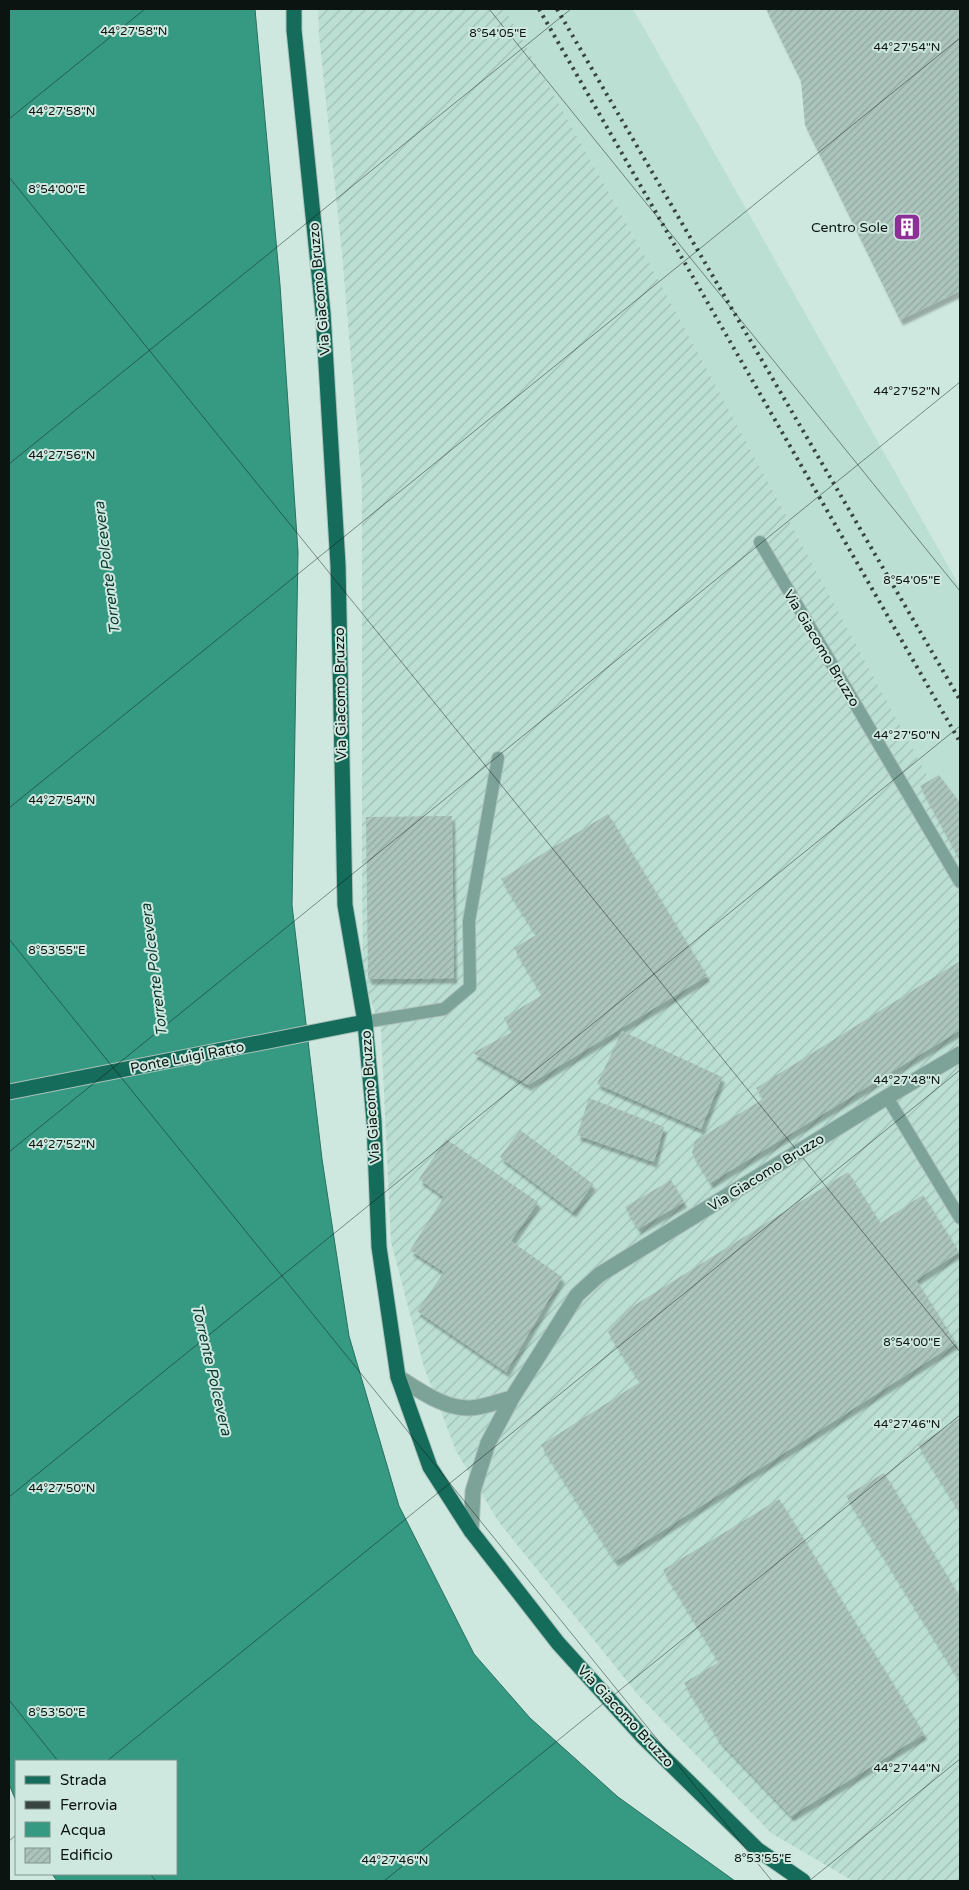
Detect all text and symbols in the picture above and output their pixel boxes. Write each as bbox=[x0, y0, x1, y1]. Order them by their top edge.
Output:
text: 44°27'58"N bbox=[101, 24, 168, 38]
text: 8°54'05"E bbox=[469, 26, 527, 40]
text: 44°27'54"N bbox=[874, 40, 941, 54]
text: 44°27'58"N bbox=[29, 104, 96, 118]
text: 8°54'00"E bbox=[28, 182, 86, 196]
building icon: Centro Sole bbox=[892, 212, 922, 242]
place label: Centro Sole bbox=[811, 219, 888, 236]
street label: Via Giacomo Bruzzo bbox=[305, 222, 334, 356]
text: 44°27'52"N bbox=[874, 384, 941, 398]
text: 44°27'56"N bbox=[29, 448, 96, 462]
water label: Torrente Polcevera bbox=[90, 500, 124, 635]
text: 8°54'05"E bbox=[883, 573, 941, 587]
street label: Via Giacomo Bruzzo bbox=[780, 587, 863, 710]
street label: Via Giacomo Bruzzo bbox=[331, 627, 350, 761]
text: 44°27'50"N bbox=[874, 728, 941, 742]
text: 44°27'54"N bbox=[29, 793, 96, 807]
water label: Torrente Polcevera bbox=[137, 902, 171, 1037]
text: 8°53'55"E bbox=[28, 943, 86, 957]
street label: Via Giacomo Bruzzo bbox=[357, 1030, 384, 1164]
street label: Ponte Luigi Ratto bbox=[129, 1038, 246, 1077]
text: 44°27'48"N bbox=[874, 1073, 941, 1087]
street label: Via Giacomo Bruzzo bbox=[705, 1130, 827, 1215]
text: 44°27'52"N bbox=[29, 1137, 96, 1151]
water label: Torrente Polcevera bbox=[188, 1303, 236, 1438]
text: 8°54'00"E bbox=[883, 1335, 941, 1349]
text: 44°27'46"N bbox=[874, 1417, 941, 1431]
text: 44°27'50"N bbox=[29, 1481, 96, 1495]
street label: Via Giacomo Bruzzo bbox=[574, 1662, 677, 1771]
text: 8°53'50"E bbox=[28, 1705, 86, 1719]
legend bbox=[15, 1760, 178, 1875]
text: 44°27'44"N bbox=[874, 1761, 941, 1775]
text: Strada bbox=[60, 1771, 107, 1789]
text: Ferrovia bbox=[60, 1796, 117, 1814]
text: Acqua bbox=[60, 1821, 106, 1839]
text: Edificio bbox=[60, 1846, 113, 1864]
text: 8°53'55"E bbox=[734, 1851, 792, 1865]
text: 44°27'46"N bbox=[362, 1853, 429, 1867]

